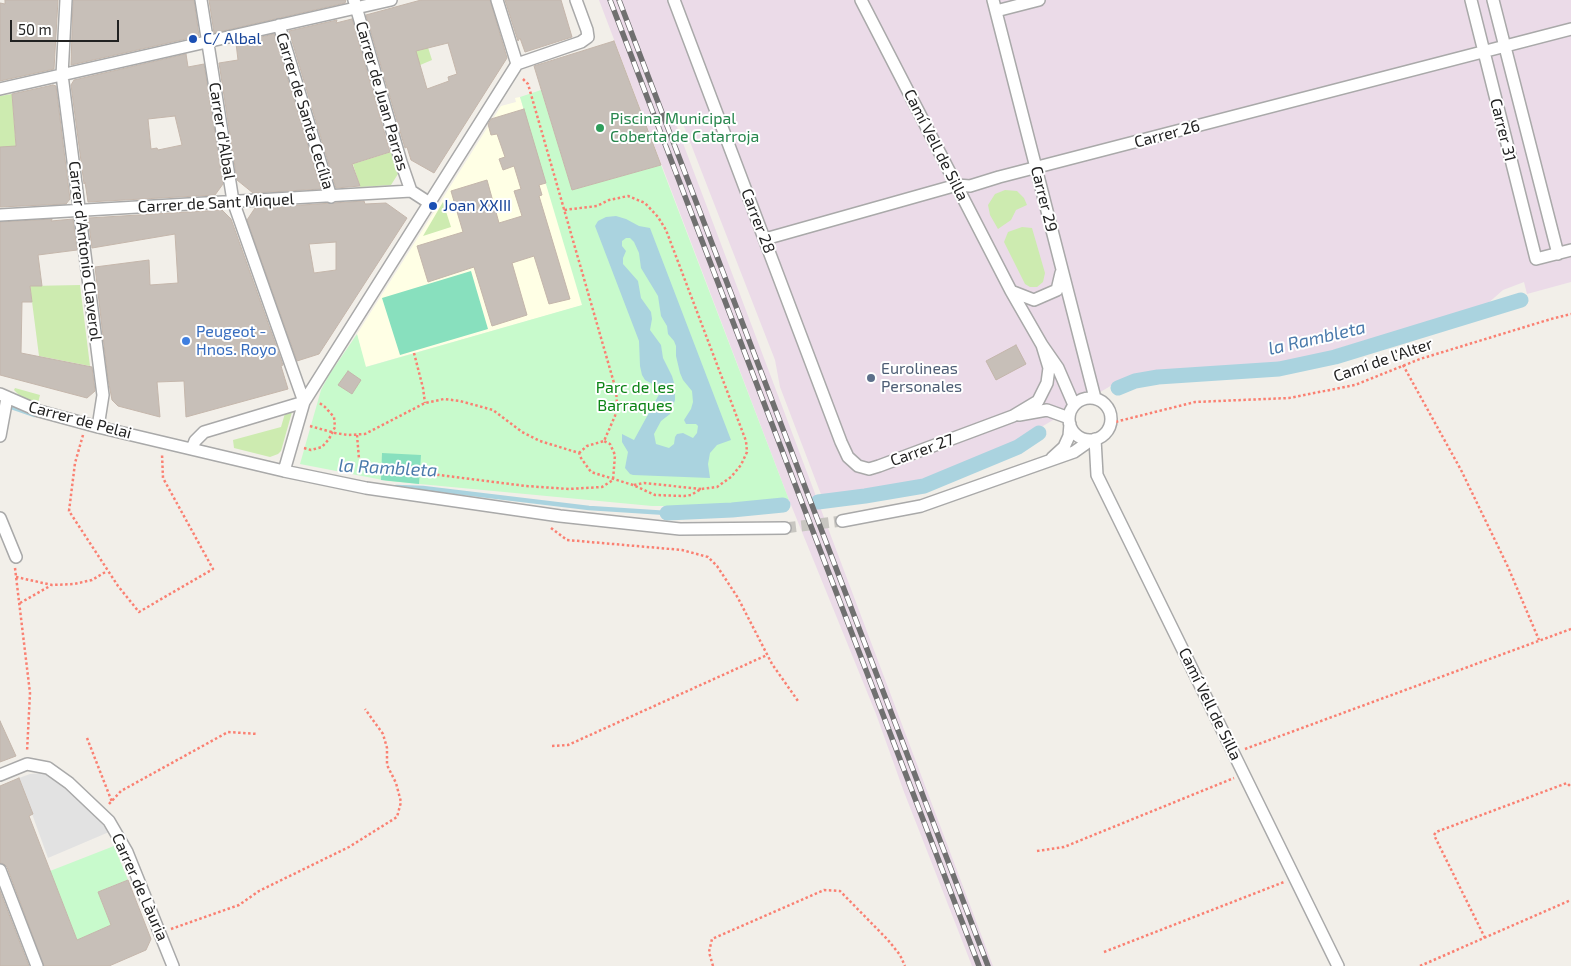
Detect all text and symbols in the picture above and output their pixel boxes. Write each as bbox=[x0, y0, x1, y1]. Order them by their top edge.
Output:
scale bar bbox=[12, 10, 121, 42]
street label: Carrer de Juan Parras bbox=[351, 19, 413, 173]
text: 50 m bbox=[18, 20, 52, 38]
place label: C/ Albal bbox=[203, 29, 261, 49]
street label: Carrer de Santa Cecília bbox=[272, 30, 338, 192]
marker: C/ Albal bbox=[187, 33, 199, 45]
street label: Carrer d'Albal bbox=[205, 81, 239, 181]
street label: Camí Vell de Silla bbox=[900, 86, 972, 204]
street label: Carrer 31 bbox=[1486, 96, 1520, 164]
place label: Piscina Municipal Coberta de Catarroja bbox=[610, 109, 759, 147]
street label: Carrer 26 bbox=[1132, 116, 1202, 152]
marker: Piscina Municipal Coberta de Catarroja bbox=[594, 122, 606, 134]
street label: Carrer d'Antonio Claverol bbox=[64, 160, 106, 342]
street label: Carrer 29 bbox=[1027, 164, 1061, 234]
street label: Carrer 28 bbox=[737, 186, 779, 256]
street label: Carrer de Sant Miquel bbox=[137, 189, 295, 217]
place label: Joan XXIII bbox=[443, 196, 511, 216]
marker: Joan XXIII bbox=[427, 200, 439, 212]
water label: la Rambleta bbox=[1266, 316, 1368, 360]
place label: Peugeot - Hnos. Royo bbox=[196, 322, 277, 360]
street label: Camí de l'Alter bbox=[1331, 334, 1435, 386]
marker: Peugeot - Hnos. Royo bbox=[180, 335, 192, 347]
place label: Eurolineas Personales bbox=[881, 359, 962, 397]
marker: Eurolineas Personales bbox=[865, 372, 877, 384]
park label: Parc de les Barraques bbox=[596, 378, 674, 416]
street label: Carrer de Pelai bbox=[26, 397, 134, 443]
street label: Carrer 27 bbox=[888, 430, 956, 470]
water label: la Rambleta bbox=[338, 455, 438, 481]
street label: Camí Vell de Silla bbox=[1174, 645, 1246, 763]
street label: Carrer de Làuria bbox=[108, 830, 172, 944]

